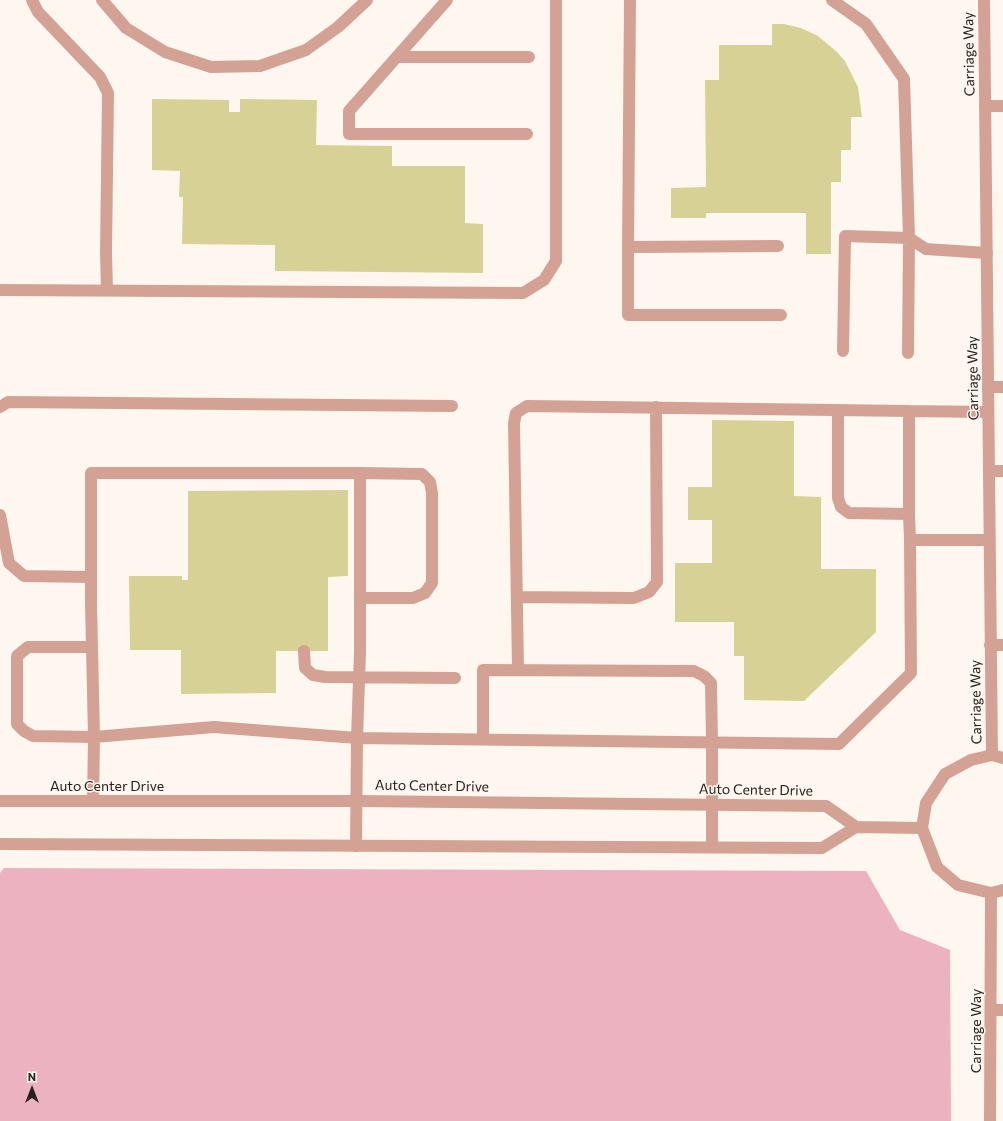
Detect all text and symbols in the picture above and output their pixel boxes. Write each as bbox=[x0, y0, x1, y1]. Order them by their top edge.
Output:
street label: Carriage Way bbox=[960, 12, 978, 96]
street label: Carriage Way bbox=[964, 336, 982, 420]
street label: Carriage Way bbox=[967, 660, 985, 744]
street label: Auto Center Drive bbox=[375, 777, 489, 795]
street label: Auto Center Drive bbox=[50, 778, 164, 794]
street label: Auto Center Drive bbox=[699, 781, 813, 799]
street label: Carriage Way bbox=[968, 989, 984, 1073]
north arrow bbox=[12, 1069, 52, 1109]
text: N bbox=[28, 1070, 36, 1083]

